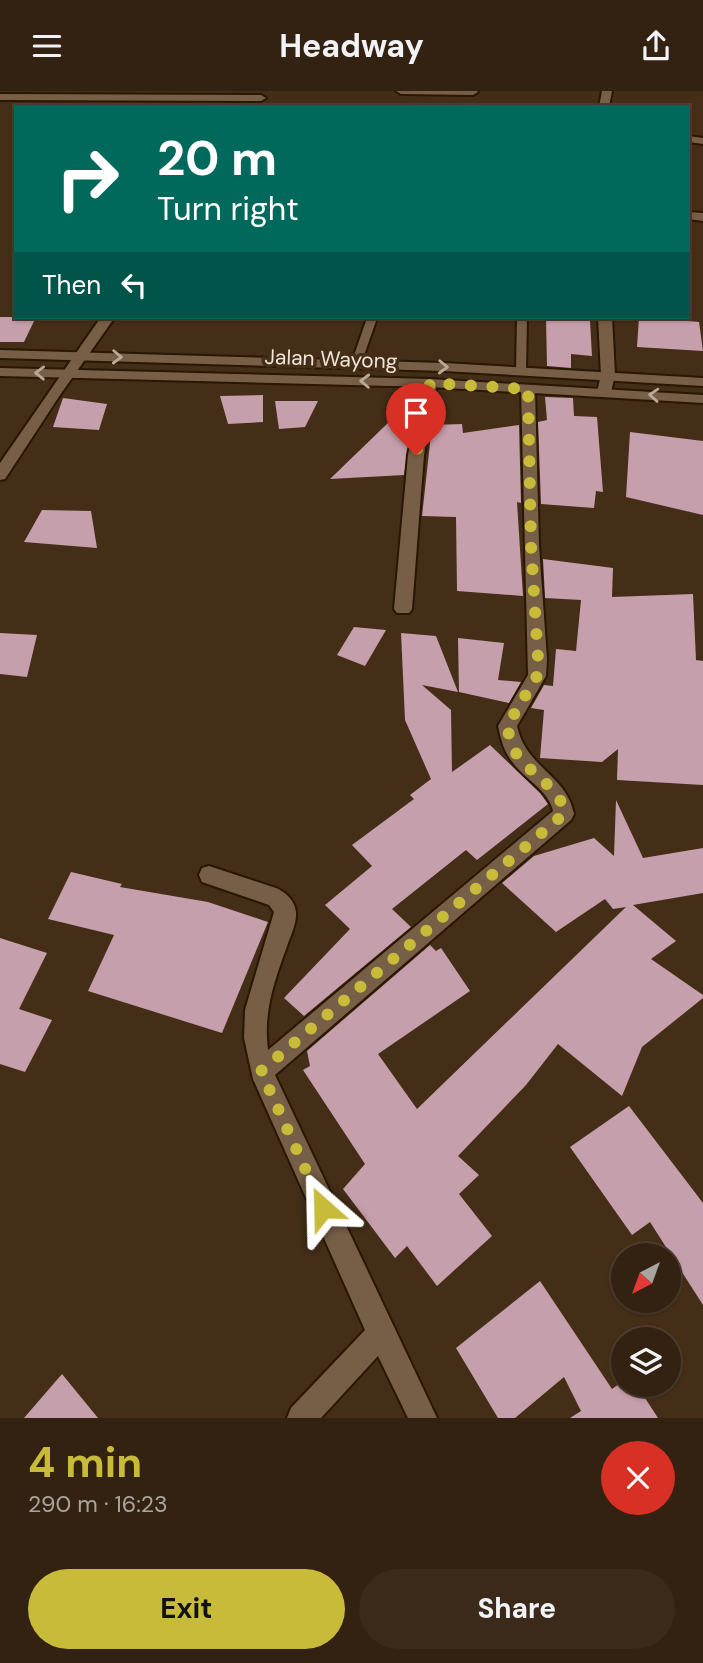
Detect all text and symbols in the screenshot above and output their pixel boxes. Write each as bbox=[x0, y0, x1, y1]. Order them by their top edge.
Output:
text: Headway bbox=[279, 25, 424, 67]
icon: menu bbox=[28, 27, 66, 65]
icon: share bbox=[637, 27, 675, 65]
text: 20 m bbox=[157, 126, 277, 190]
icon: right bbox=[42, 133, 133, 224]
text: Turn right bbox=[157, 188, 299, 230]
icon: left bbox=[115, 266, 153, 304]
text: Then bbox=[42, 268, 101, 302]
street label: Jalan Wayong bbox=[264, 343, 398, 375]
one-way arrow bbox=[112, 349, 123, 364]
one-way arrow bbox=[437, 359, 448, 374]
one-way arrow bbox=[34, 365, 45, 380]
one-way arrow bbox=[359, 374, 370, 389]
pin bbox=[386, 383, 446, 455]
one-way arrow bbox=[648, 388, 659, 403]
icon: arrive bbox=[397, 394, 435, 432]
position arrow bbox=[286, 1171, 360, 1245]
north arrow bbox=[611, 1243, 681, 1313]
map controls bbox=[611, 1243, 681, 1397]
button: layers bbox=[611, 1327, 681, 1397]
text: 4 min bbox=[28, 1435, 142, 1490]
button: close bbox=[601, 1441, 675, 1515]
text: 290 m · 16:23 bbox=[28, 1489, 168, 1519]
button: Exit bbox=[28, 1569, 345, 1649]
button: Share bbox=[359, 1569, 675, 1649]

